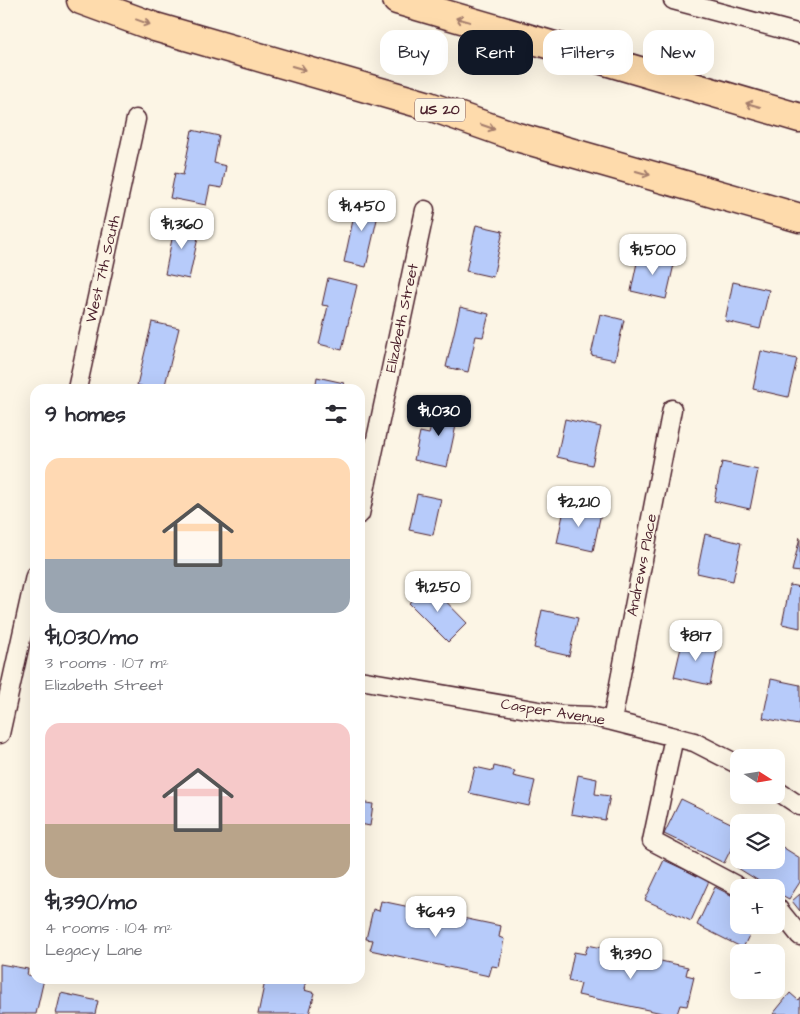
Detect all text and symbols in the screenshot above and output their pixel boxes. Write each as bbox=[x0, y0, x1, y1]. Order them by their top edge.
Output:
one-way arrow bbox=[455, 14, 471, 24]
one-way arrow bbox=[135, 18, 150, 27]
chip: Buy bbox=[380, 30, 448, 75]
chip: Rent bbox=[458, 30, 533, 75]
chip: Filters bbox=[543, 30, 633, 75]
chip: New bbox=[643, 30, 714, 75]
one-way arrow bbox=[291, 64, 307, 74]
road number: US 20 bbox=[415, 98, 465, 122]
one-way arrow bbox=[746, 99, 762, 109]
one-way arrow bbox=[479, 123, 495, 132]
one-way arrow bbox=[635, 169, 651, 179]
pin: $1,450 bbox=[321, 190, 403, 232]
text: $1,450 bbox=[339, 195, 385, 217]
pin: $1,360 bbox=[141, 208, 223, 250]
street label: West 7th South bbox=[80, 213, 126, 325]
text: $1,360 bbox=[161, 213, 203, 235]
pin: $1,500 bbox=[612, 234, 694, 276]
text: $1,500 bbox=[630, 239, 676, 261]
street label: Elizabeth Street bbox=[380, 262, 424, 374]
pin: $1,030 bbox=[398, 394, 480, 437]
text: 9 homes bbox=[45, 400, 126, 429]
icon: filters bbox=[322, 400, 350, 428]
text: $1,030 bbox=[418, 400, 460, 422]
pin: $2,210 bbox=[538, 486, 620, 528]
icon: home bbox=[153, 490, 243, 580]
text: $2,210 bbox=[558, 491, 600, 513]
street label: Andrews Place bbox=[622, 512, 662, 618]
pin: $1,250 bbox=[397, 570, 479, 613]
text: $1,250 bbox=[416, 576, 460, 598]
pin: $817 bbox=[666, 620, 726, 662]
text: $1,030/mo bbox=[45, 623, 138, 652]
text: $817 bbox=[680, 625, 712, 647]
text: 3 rooms · 107 m² bbox=[45, 652, 169, 674]
text: Elizabeth Street bbox=[45, 674, 163, 696]
street label: Casper Avenue bbox=[499, 693, 607, 731]
north arrow bbox=[730, 749, 785, 804]
map controls bbox=[730, 749, 785, 999]
icon: home bbox=[153, 755, 243, 845]
button: layers bbox=[730, 814, 785, 869]
button: + bbox=[730, 879, 785, 934]
text: $1,390/mo bbox=[45, 888, 137, 917]
pin: $649 bbox=[406, 896, 466, 938]
text: $649 bbox=[417, 901, 455, 923]
text: 4 rooms · 104 m² bbox=[45, 917, 173, 939]
pin: $1,390 bbox=[590, 938, 672, 980]
text: Legacy Lane bbox=[45, 939, 142, 961]
text: $1,390 bbox=[610, 943, 652, 965]
button: − bbox=[730, 944, 785, 999]

